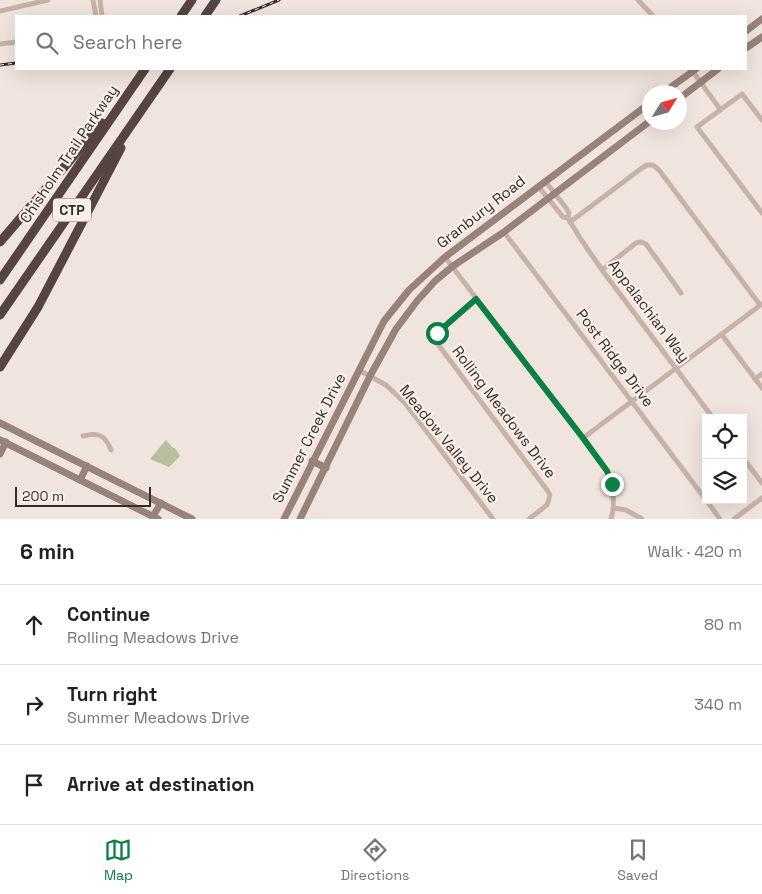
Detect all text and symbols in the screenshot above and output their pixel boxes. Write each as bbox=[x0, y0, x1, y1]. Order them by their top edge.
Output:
search box bbox=[15, 15, 747, 70]
icon: search bbox=[33, 29, 61, 57]
text: Search here bbox=[73, 30, 183, 55]
street label: Chisholm Trail Parkway bbox=[15, 81, 122, 226]
north arrow bbox=[642, 85, 687, 130]
street label: Granbury Road bbox=[433, 171, 529, 252]
road number: CTP bbox=[53, 198, 91, 222]
street label: Appalachian Way bbox=[605, 256, 694, 366]
street label: Post Ridge Drive bbox=[572, 305, 658, 410]
route start bbox=[426, 322, 449, 345]
street label: Rolling Meadows Drive bbox=[448, 342, 561, 482]
street label: Summer Creek Drive bbox=[268, 370, 350, 506]
street label: Meadow Valley Drive bbox=[396, 380, 503, 507]
map controls bbox=[702, 414, 747, 504]
button: locate bbox=[702, 414, 747, 459]
button: layers bbox=[702, 459, 747, 504]
route end bbox=[601, 473, 624, 496]
scale bar bbox=[15, 484, 151, 507]
text: 200 m bbox=[22, 487, 64, 505]
text: 6 min bbox=[20, 538, 75, 565]
text: Walk · 420 m bbox=[647, 541, 742, 562]
text: Continue bbox=[67, 602, 150, 627]
icon: ahead bbox=[20, 611, 48, 639]
text: 80 m bbox=[704, 614, 742, 635]
text: Rolling Meadows Drive bbox=[67, 627, 239, 648]
text: Turn right bbox=[67, 682, 157, 707]
icon: right bbox=[20, 691, 48, 719]
text: 340 m bbox=[694, 694, 742, 715]
text: Summer Meadows Drive bbox=[67, 707, 250, 728]
icon: arrive bbox=[20, 771, 48, 799]
text: Arrive at destination bbox=[67, 772, 255, 797]
tab: Map bbox=[104, 836, 133, 884]
tab: Directions bbox=[341, 836, 409, 884]
tab: Saved bbox=[617, 836, 658, 884]

